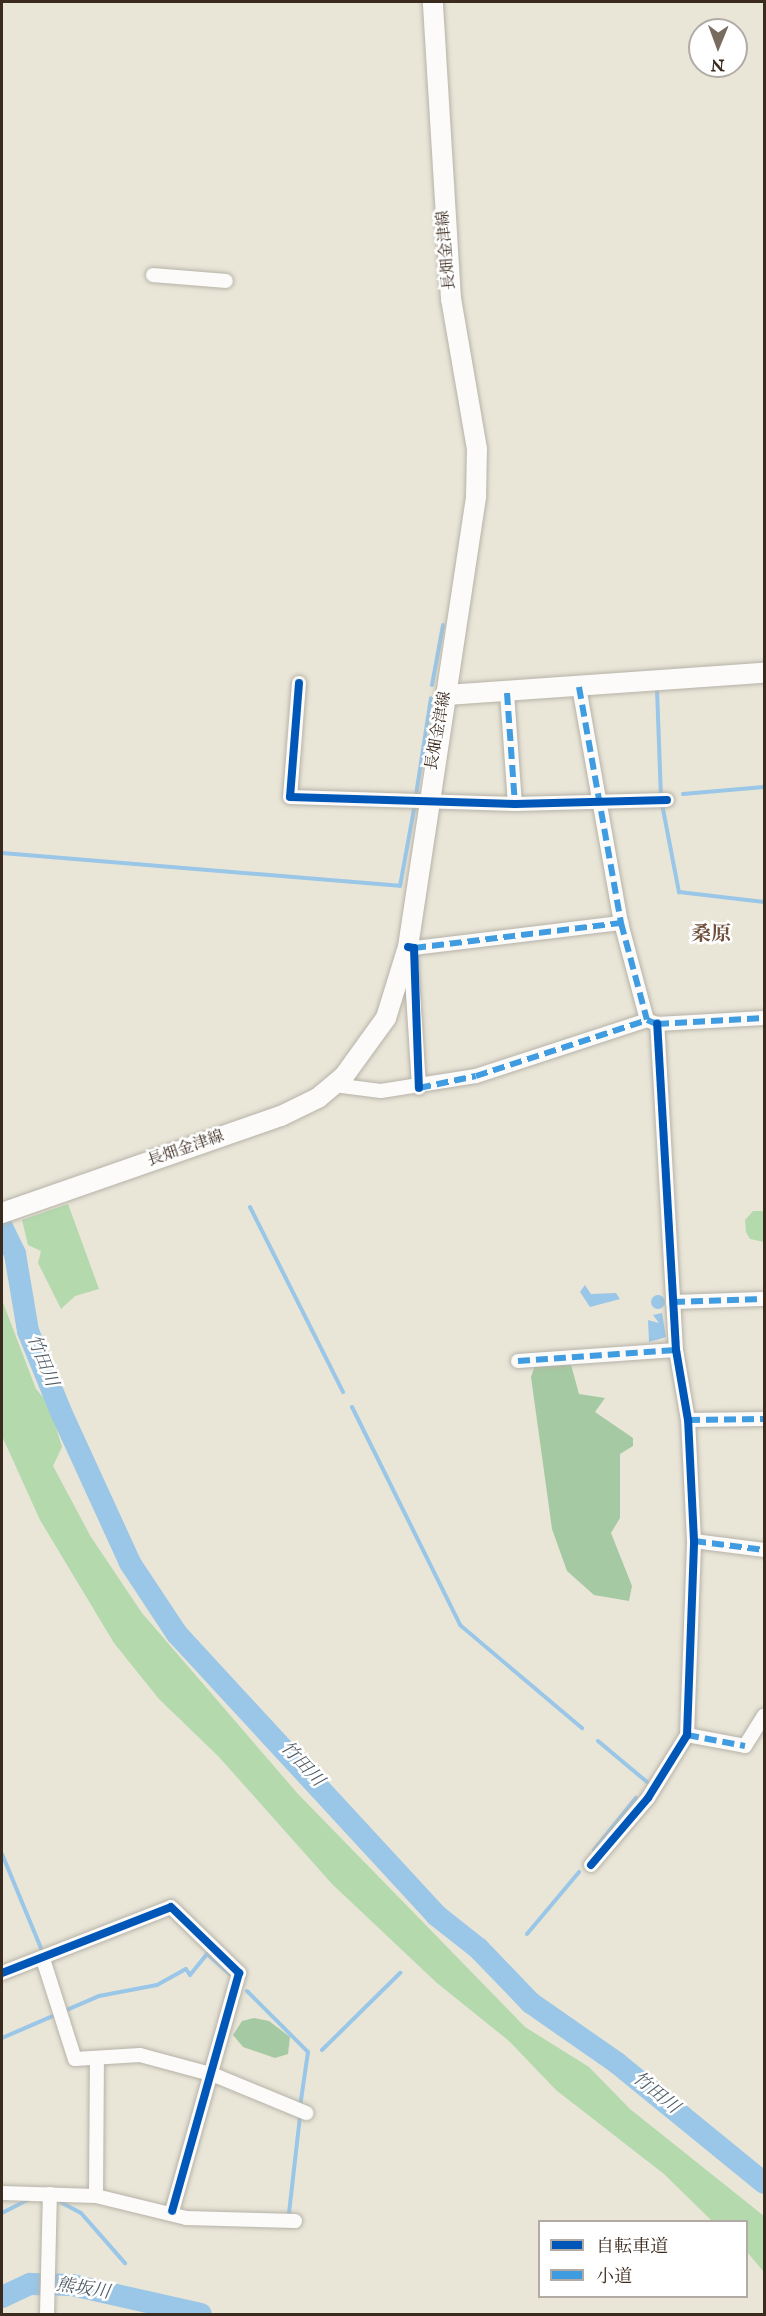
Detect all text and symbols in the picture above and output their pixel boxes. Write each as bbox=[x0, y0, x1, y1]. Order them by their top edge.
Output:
north arrow bbox=[688, 18, 748, 78]
text: N bbox=[711, 54, 725, 74]
street label: 長畑金津線 bbox=[434, 209, 460, 291]
street label: 長畑金津線 bbox=[423, 690, 455, 772]
district label: 桑原 bbox=[691, 922, 731, 946]
street label: 長畑金津線 bbox=[145, 1127, 227, 1171]
water label: 竹田川 bbox=[21, 1332, 61, 1390]
water label: 竹田川 bbox=[275, 1738, 327, 1792]
water label: 竹田川 bbox=[627, 2069, 683, 2119]
legend bbox=[538, 2220, 748, 2298]
text: 自転車道 bbox=[596, 2236, 668, 2259]
text: 小道 bbox=[596, 2266, 632, 2289]
water label: 熊坂川 bbox=[55, 2275, 111, 2305]

